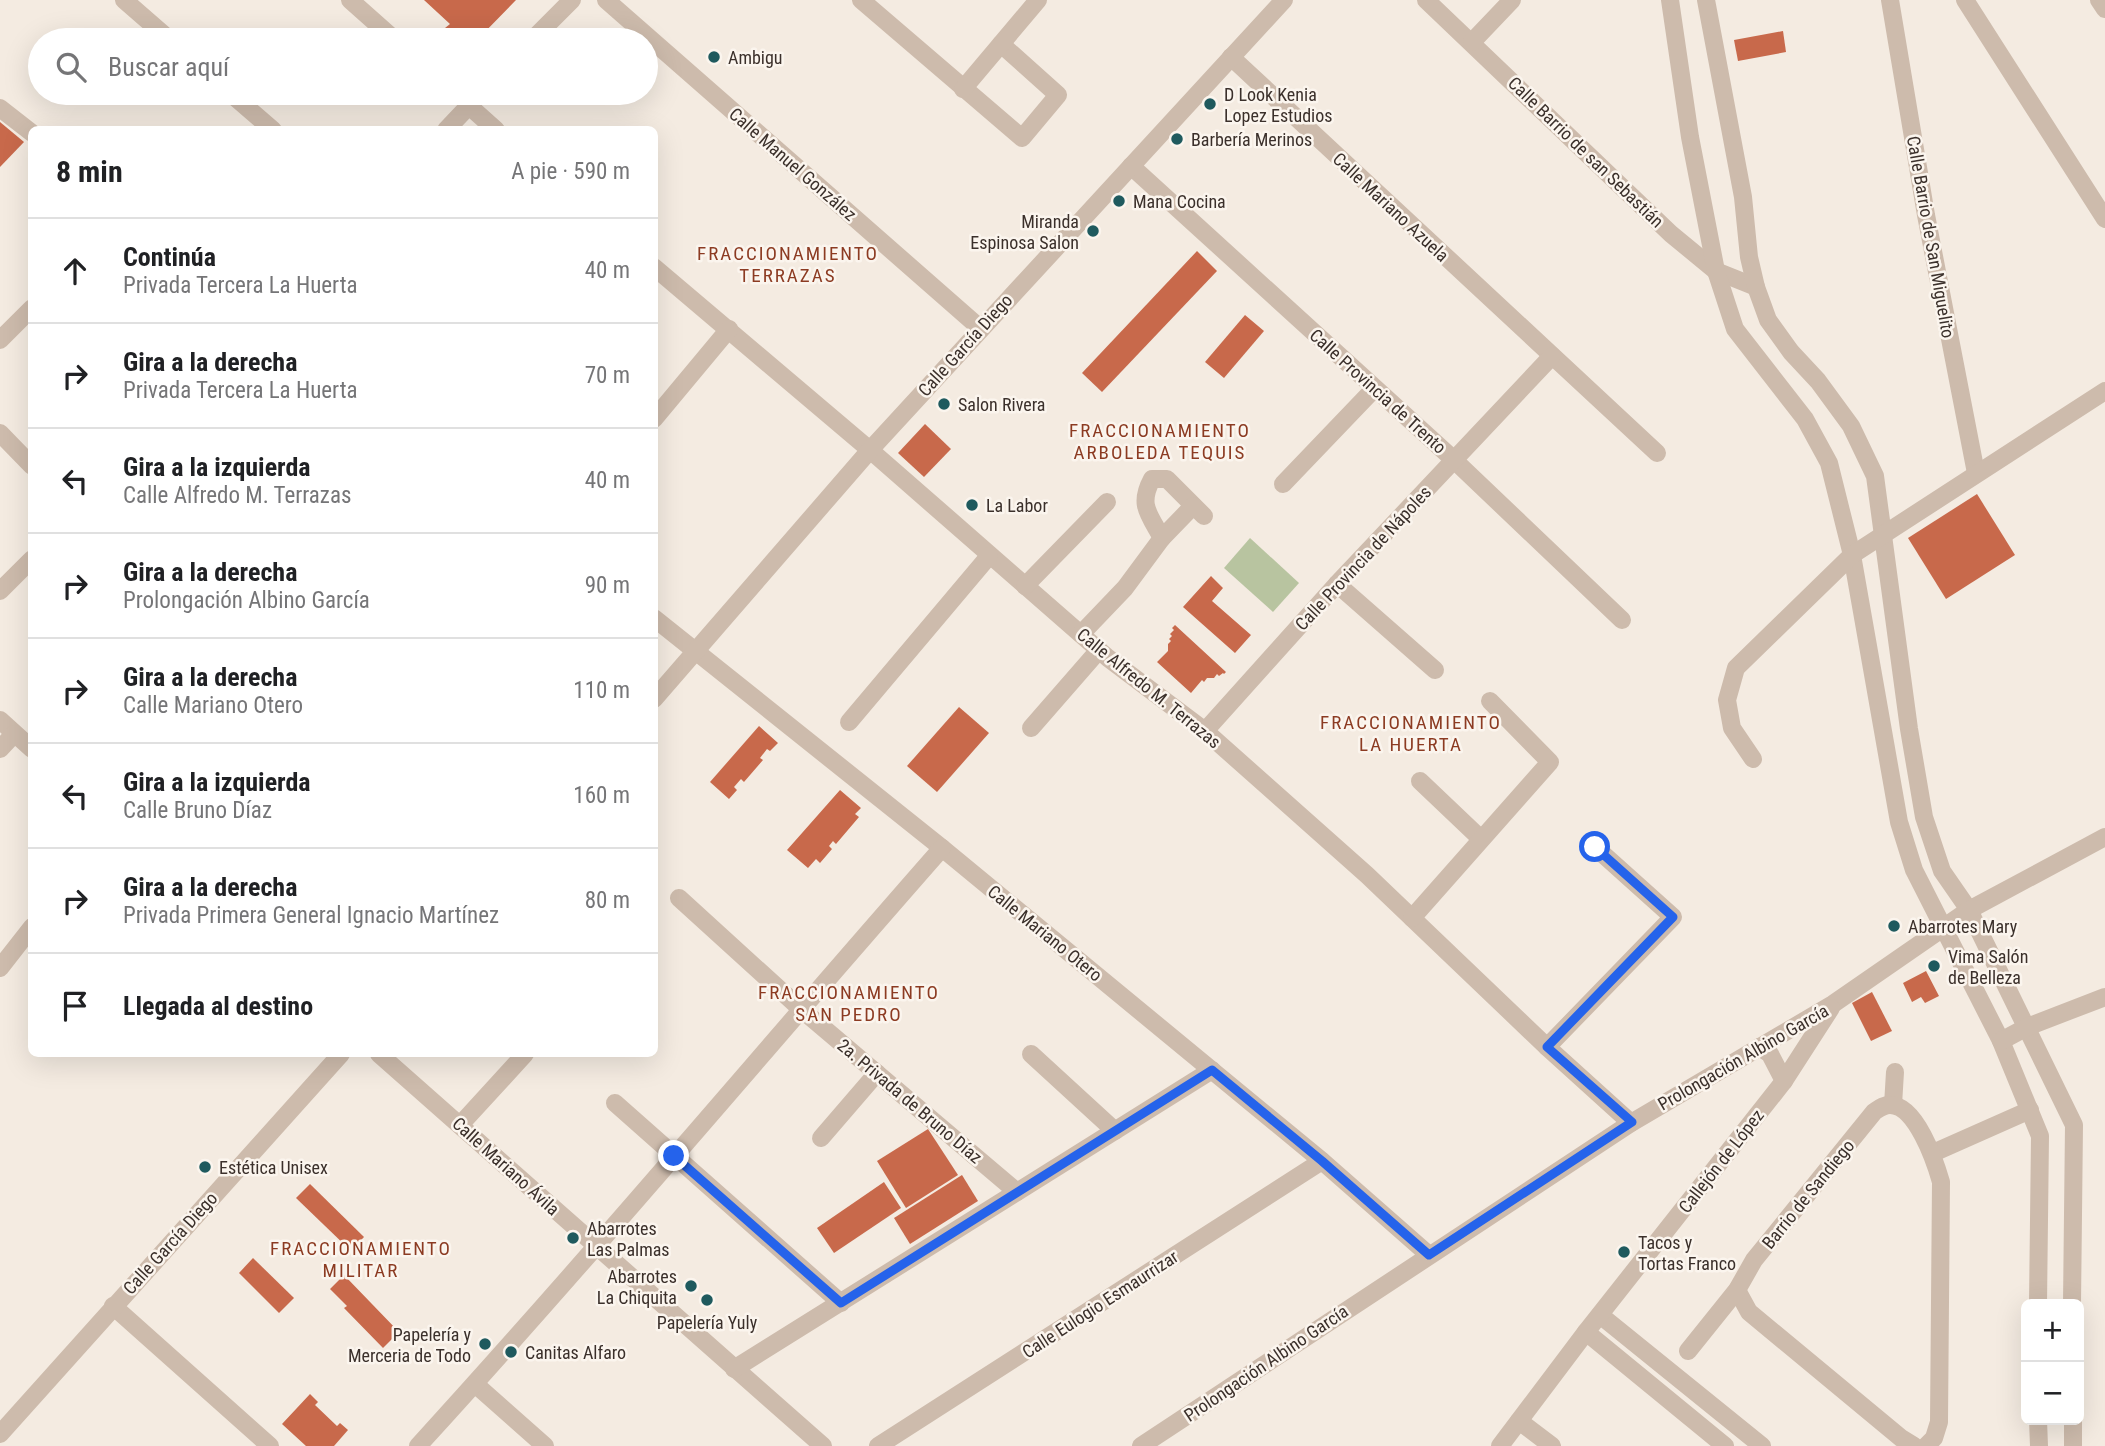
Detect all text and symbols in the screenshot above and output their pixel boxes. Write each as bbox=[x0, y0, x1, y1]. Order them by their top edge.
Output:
search box bbox=[28, 28, 658, 105]
place label: Ambigu bbox=[728, 47, 783, 68]
icon: search bbox=[52, 48, 90, 86]
marker: Ambigu bbox=[706, 49, 722, 65]
text: Buscar aquí bbox=[108, 52, 229, 82]
street label: Calle Barrio de san Sebastián bbox=[1504, 72, 1668, 232]
place label: D Look Kenia Lopez Estudios bbox=[1224, 84, 1332, 126]
marker: D Look Kenia Lopez Estudios bbox=[1202, 96, 1218, 112]
street label: Calle Manuel González bbox=[725, 103, 861, 225]
place label: Barbería Merinos bbox=[1191, 129, 1312, 150]
marker: Barbería Merinos bbox=[1169, 131, 1185, 147]
street label: Calle Barrio de San Miguelito bbox=[1903, 134, 1959, 340]
street label: Calle Mariano Azuela bbox=[1329, 148, 1453, 266]
text: 8 min bbox=[56, 154, 123, 189]
text: A pie · 590 m bbox=[511, 158, 630, 185]
place label: Mana Cocina bbox=[1133, 191, 1226, 212]
marker: Mana Cocina bbox=[1111, 193, 1127, 209]
place label: Miranda Espinosa Salon bbox=[970, 211, 1079, 253]
marker: Miranda Espinosa Salon bbox=[1085, 223, 1101, 239]
text: Continúa bbox=[123, 242, 216, 272]
district label: FRACCIONAMIENTO TERRAZAS bbox=[697, 242, 879, 287]
icon: ahead bbox=[56, 252, 94, 290]
text: 40 m bbox=[585, 257, 630, 284]
text: Privada Tercera La Huerta bbox=[123, 272, 357, 299]
street label: Calle García Diego bbox=[914, 290, 1016, 400]
street label: Calle Provincia de Trento bbox=[1306, 324, 1450, 458]
text: Gira a la derecha bbox=[123, 347, 297, 377]
icon: right bbox=[56, 357, 94, 395]
text: 70 m bbox=[585, 362, 630, 389]
text: Privada Tercera La Huerta bbox=[123, 377, 357, 404]
place label: Salon Rivera bbox=[958, 394, 1045, 415]
marker: Salon Rivera bbox=[936, 396, 952, 412]
district label: FRACCIONAMIENTO ARBOLEDA TEQUIS bbox=[1069, 419, 1251, 464]
text: Gira a la izquierda bbox=[123, 452, 311, 482]
icon: left bbox=[56, 462, 94, 500]
text: 40 m bbox=[585, 467, 630, 494]
text: Calle Alfredo M. Terrazas bbox=[123, 482, 351, 509]
street label: Calle Provincia de Nápoles bbox=[1291, 482, 1435, 634]
place label: La Labor bbox=[986, 495, 1048, 516]
marker: La Labor bbox=[964, 497, 980, 513]
text: Gira a la derecha bbox=[123, 557, 297, 587]
icon: right bbox=[56, 567, 94, 605]
text: 90 m bbox=[585, 572, 630, 599]
text: Prolongación Albino García bbox=[123, 587, 370, 614]
street label: Calle Alfredo M. Terrazas bbox=[1073, 624, 1225, 752]
text: Gira a la derecha bbox=[123, 662, 297, 692]
icon: right bbox=[56, 672, 94, 710]
text: 110 m bbox=[573, 677, 630, 704]
text: Calle Mariano Otero bbox=[123, 692, 303, 719]
district label: FRACCIONAMIENTO LA HUERTA bbox=[1320, 711, 1502, 756]
text: Gira a la izquierda bbox=[123, 767, 311, 797]
icon: left bbox=[56, 777, 94, 815]
text: 160 m bbox=[573, 782, 630, 809]
text: Calle Bruno Díaz bbox=[123, 797, 272, 824]
route start bbox=[1579, 831, 1610, 862]
text: Gira a la derecha bbox=[123, 872, 297, 902]
street label: Calle Mariano Otero bbox=[984, 880, 1106, 986]
icon: right bbox=[56, 882, 94, 920]
text: 80 m bbox=[585, 887, 630, 914]
text: Privada Primera General Ignacio Martínez bbox=[123, 902, 499, 929]
place label: Abarrotes Mary bbox=[1908, 916, 2018, 937]
marker: Abarrotes Mary bbox=[1886, 918, 1902, 934]
place label: Vima Salón de Belleza bbox=[1948, 946, 2028, 988]
marker: Vima Salón de Belleza bbox=[1926, 958, 1942, 974]
district label: FRACCIONAMIENTO SAN PEDRO bbox=[758, 981, 940, 1026]
icon: arrive bbox=[56, 987, 94, 1025]
text: Llegada al destino bbox=[123, 991, 313, 1021]
street label: Prolongación Albino García bbox=[1654, 1000, 1832, 1114]
street label: 2a. Privada de Bruno Díaz bbox=[833, 1034, 987, 1168]
street label: Callejón de López bbox=[1674, 1105, 1768, 1217]
street label: Calle Mariano Ávila bbox=[448, 1113, 564, 1219]
street label: Barrio de Sandiego bbox=[1758, 1135, 1858, 1253]
route end bbox=[658, 1140, 689, 1171]
place label: Estética Unisex bbox=[219, 1157, 328, 1178]
marker: Estética Unisex bbox=[197, 1159, 213, 1175]
street label: Calle García Diego bbox=[119, 1188, 221, 1298]
place label: Abarrotes Las Palmas bbox=[587, 1218, 670, 1260]
marker: Abarrotes Las Palmas bbox=[565, 1230, 581, 1246]
place label: Tacos y Tortas Franco bbox=[1638, 1232, 1736, 1274]
district label: FRACCIONAMIENTO MILITAR bbox=[270, 1237, 452, 1282]
marker: Tacos y Tortas Franco bbox=[1616, 1244, 1632, 1260]
street label: Calle Eulogio Esmaurrizar bbox=[1018, 1245, 1182, 1362]
place label: Abarrotes La Chiquita bbox=[597, 1266, 677, 1308]
marker: Abarrotes La Chiquita bbox=[683, 1278, 699, 1294]
marker: Papelería Yuly bbox=[699, 1292, 715, 1308]
map controls bbox=[2021, 1299, 2084, 1425]
button: + bbox=[2021, 1299, 2084, 1362]
street label: Prolongación Albino García bbox=[1180, 1300, 1352, 1426]
place label: Papelería Yuly bbox=[657, 1312, 758, 1333]
place label: Papelería y Merceria de Todo bbox=[348, 1324, 471, 1366]
marker: Papelería y Merceria de Todo bbox=[477, 1336, 493, 1352]
place label: Canitas Alfaro bbox=[525, 1342, 626, 1363]
marker: Canitas Alfaro bbox=[503, 1344, 519, 1360]
button: − bbox=[2021, 1362, 2084, 1425]

